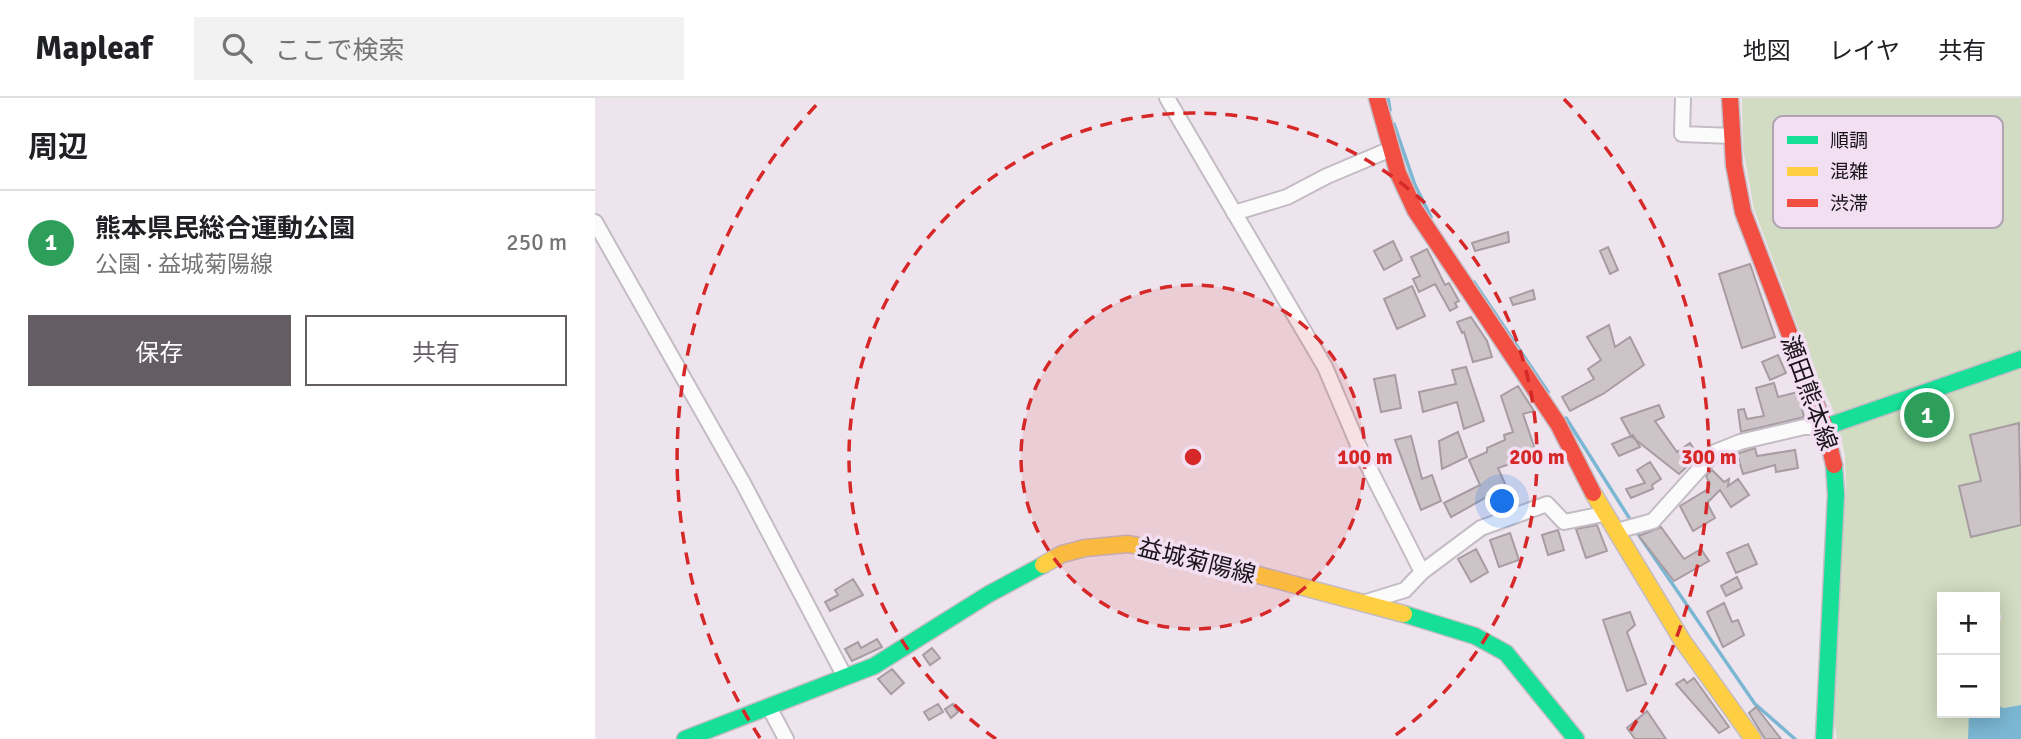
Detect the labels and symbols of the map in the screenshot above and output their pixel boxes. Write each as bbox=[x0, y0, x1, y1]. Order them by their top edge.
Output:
legend bbox=[1773, 116, 2003, 228]
text: 順調 bbox=[1830, 129, 1868, 153]
text: 混雑 bbox=[1830, 160, 1868, 184]
text: 渋滞 bbox=[1830, 192, 1868, 216]
street label: 瀬田熊本線 bbox=[1774, 331, 1844, 455]
pin: 1 bbox=[1904, 389, 1950, 441]
text: 100 m bbox=[1337, 444, 1393, 470]
text: 200 m bbox=[1509, 444, 1565, 470]
text: 300 m bbox=[1681, 444, 1737, 470]
centre of rings bbox=[1181, 445, 1205, 469]
your location bbox=[1485, 484, 1519, 518]
street label: 益城菊陽線 bbox=[1135, 532, 1259, 590]

